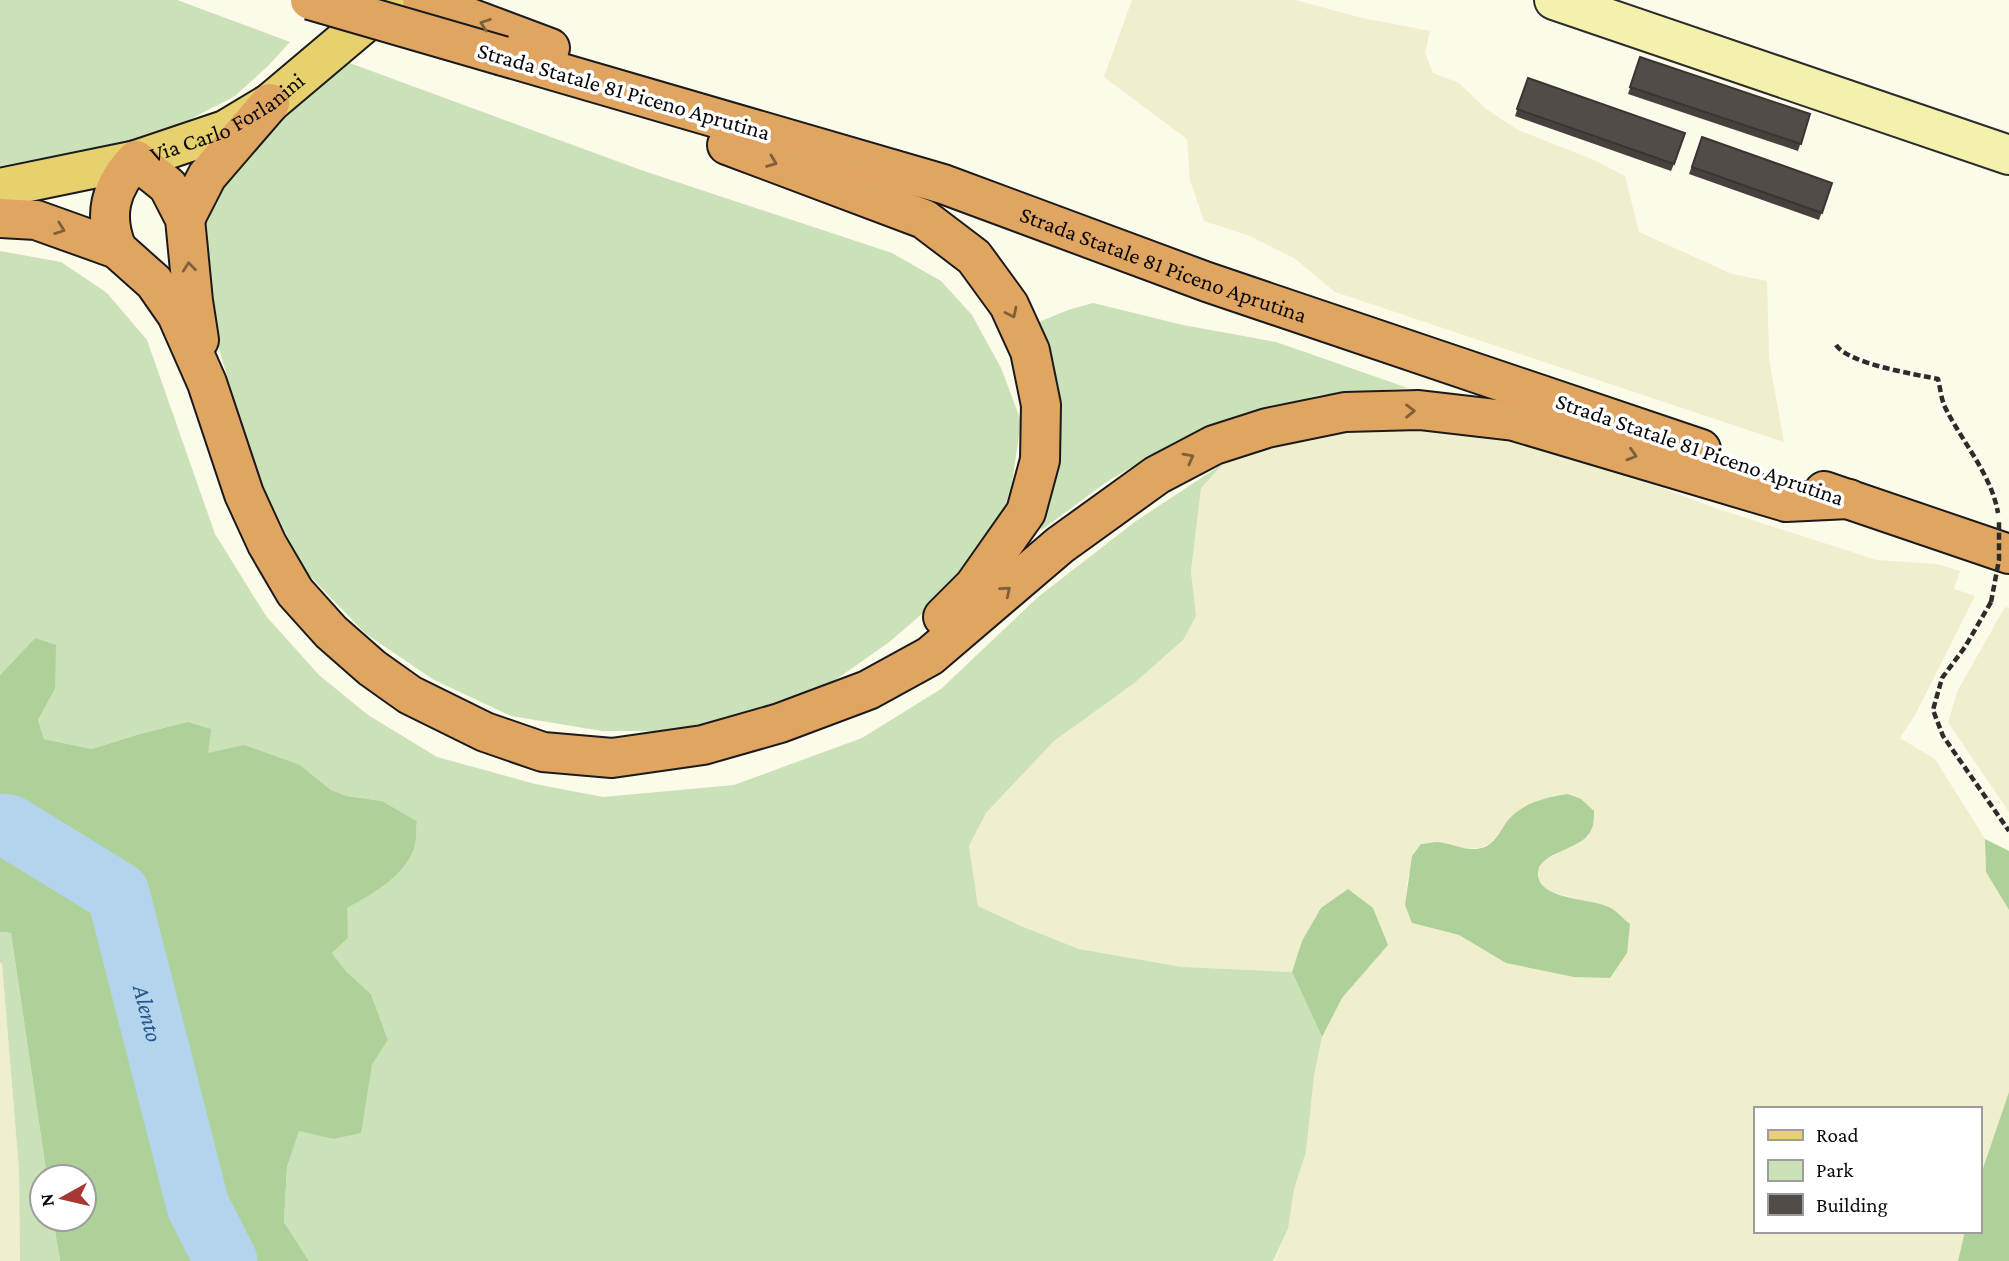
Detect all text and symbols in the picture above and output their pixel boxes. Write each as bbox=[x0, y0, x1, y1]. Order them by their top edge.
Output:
one-way arrow bbox=[479, 18, 491, 32]
street label: Strada Statale 81 Piceno Aprutina bbox=[475, 37, 774, 145]
street label: Via Carlo Forlanini bbox=[146, 67, 309, 167]
one-way arrow bbox=[765, 154, 777, 168]
street label: Strada Statale 81 Piceno Aprutina bbox=[1016, 201, 1311, 328]
one-way arrow bbox=[53, 221, 65, 235]
one-way arrow bbox=[181, 261, 196, 273]
one-way arrow bbox=[1004, 306, 1018, 318]
street label: Strada Statale 81 Piceno Aprutina bbox=[1553, 387, 1848, 511]
one-way arrow bbox=[1405, 403, 1415, 419]
one-way arrow bbox=[1625, 446, 1637, 461]
one-way arrow bbox=[1182, 452, 1195, 466]
one-way arrow bbox=[998, 587, 1011, 599]
water label: Alento bbox=[128, 981, 169, 1045]
legend bbox=[1754, 1107, 1981, 1233]
text: Road bbox=[1816, 1123, 1859, 1147]
text: Park bbox=[1816, 1158, 1853, 1182]
north arrow bbox=[28, 1163, 98, 1233]
text: N bbox=[35, 1192, 58, 1208]
text: Building bbox=[1816, 1193, 1888, 1217]

